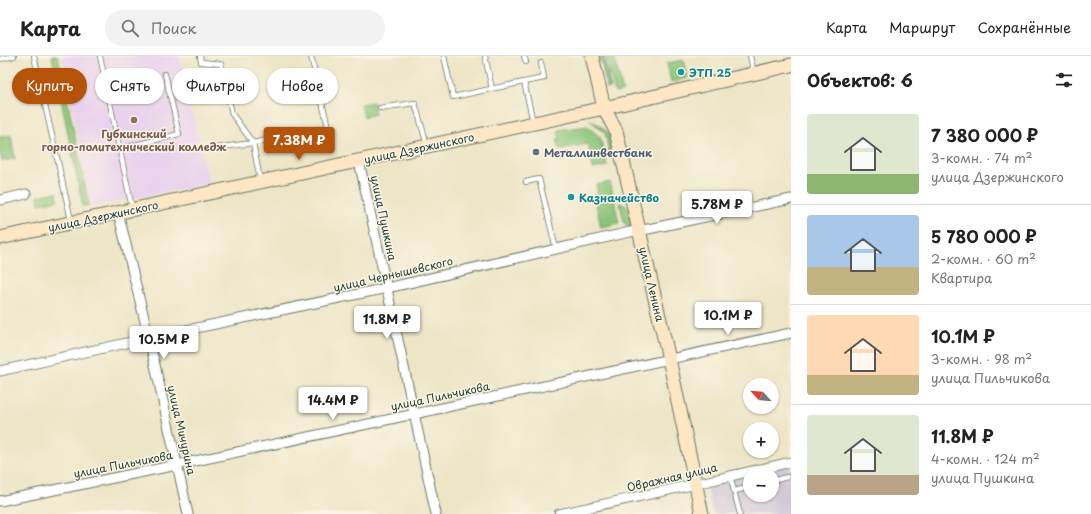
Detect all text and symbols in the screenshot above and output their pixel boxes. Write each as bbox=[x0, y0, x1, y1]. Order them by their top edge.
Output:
search box bbox=[105, 10, 385, 46]
text: Карта bbox=[20, 14, 81, 42]
text: Поиск bbox=[151, 16, 196, 39]
icon: search bbox=[119, 17, 141, 39]
text: Карта bbox=[826, 17, 867, 38]
text: Маршрут bbox=[889, 17, 955, 38]
text: Сохранённые bbox=[977, 17, 1071, 38]
place label: ЭТП 25 bbox=[689, 64, 731, 81]
marker: ЭТП 25 bbox=[676, 67, 686, 77]
text: Объектов: 6 bbox=[807, 67, 913, 93]
chip: Купить bbox=[12, 68, 87, 104]
chip: Снять bbox=[95, 68, 164, 104]
chip: Фильтры bbox=[172, 68, 259, 104]
chip: Новое bbox=[267, 68, 338, 104]
icon: filters bbox=[1053, 69, 1075, 91]
marker: Губкинский горно-политехнический колледж bbox=[129, 115, 139, 125]
text: 7 380 000 ₽ bbox=[931, 122, 1038, 148]
place label: Губкинский горно-политехнический колледж bbox=[42, 125, 227, 155]
pin: 7.38M ₽ bbox=[262, 127, 336, 161]
street label: улица Дзержинского bbox=[362, 128, 476, 168]
text: 7.38M ₽ bbox=[273, 130, 325, 149]
icon: home bbox=[839, 130, 887, 178]
place label: Металлинвестбанк bbox=[544, 144, 653, 161]
marker: Металлинвестбанк bbox=[531, 147, 541, 157]
text: 3-комн. · 74 m² bbox=[931, 148, 1032, 167]
text: улица Дзержинского bbox=[931, 167, 1064, 186]
street label: улица Пушкина bbox=[367, 174, 401, 263]
place label: Казначейство bbox=[579, 189, 660, 206]
pin: 5.78M ₽ bbox=[680, 191, 754, 225]
marker: Казначейство bbox=[566, 192, 576, 202]
text: 5.78M ₽ bbox=[691, 194, 743, 213]
street label: улица Дзержинского bbox=[46, 196, 160, 236]
text: 5 780 000 ₽ bbox=[931, 223, 1037, 249]
icon: home bbox=[839, 231, 887, 279]
street label: улица Ленина bbox=[635, 245, 669, 323]
text: 2-комн. · 60 m² bbox=[931, 249, 1036, 268]
street label: улица Чернышевского bbox=[332, 252, 454, 296]
text: Квартира bbox=[931, 268, 992, 287]
pin: 10.1M ₽ bbox=[691, 302, 765, 336]
text: 10.1M ₽ bbox=[704, 305, 752, 324]
pin: 11.8M ₽ bbox=[350, 306, 424, 340]
text: 11.8M ₽ bbox=[363, 309, 411, 328]
text: 10.1M ₽ bbox=[931, 323, 995, 349]
pin: 10.5M ₽ bbox=[127, 326, 201, 360]
text: 10.5M ₽ bbox=[138, 329, 190, 348]
icon: home bbox=[839, 331, 887, 379]
text: 3-комн. · 98 m² bbox=[931, 349, 1032, 368]
text: улица Пильчикова bbox=[931, 368, 1050, 387]
street label: улица Пильчикова bbox=[389, 377, 491, 415]
north arrow bbox=[743, 378, 779, 414]
map controls bbox=[743, 378, 779, 502]
street label: улица Мичурина bbox=[163, 383, 201, 477]
pin: 14.4M ₽ bbox=[296, 387, 370, 421]
text: 14.4M ₽ bbox=[307, 390, 359, 409]
button: + bbox=[743, 422, 779, 458]
text: 11.8M ₽ bbox=[931, 423, 994, 449]
icon: home bbox=[839, 431, 887, 479]
street label: улица Пильчикова bbox=[72, 446, 174, 482]
text: 4-комн. · 124 m² bbox=[931, 449, 1040, 468]
street label: Овражная улица bbox=[625, 458, 719, 496]
button: − bbox=[743, 466, 779, 502]
text: улица Пушкина bbox=[931, 468, 1034, 487]

